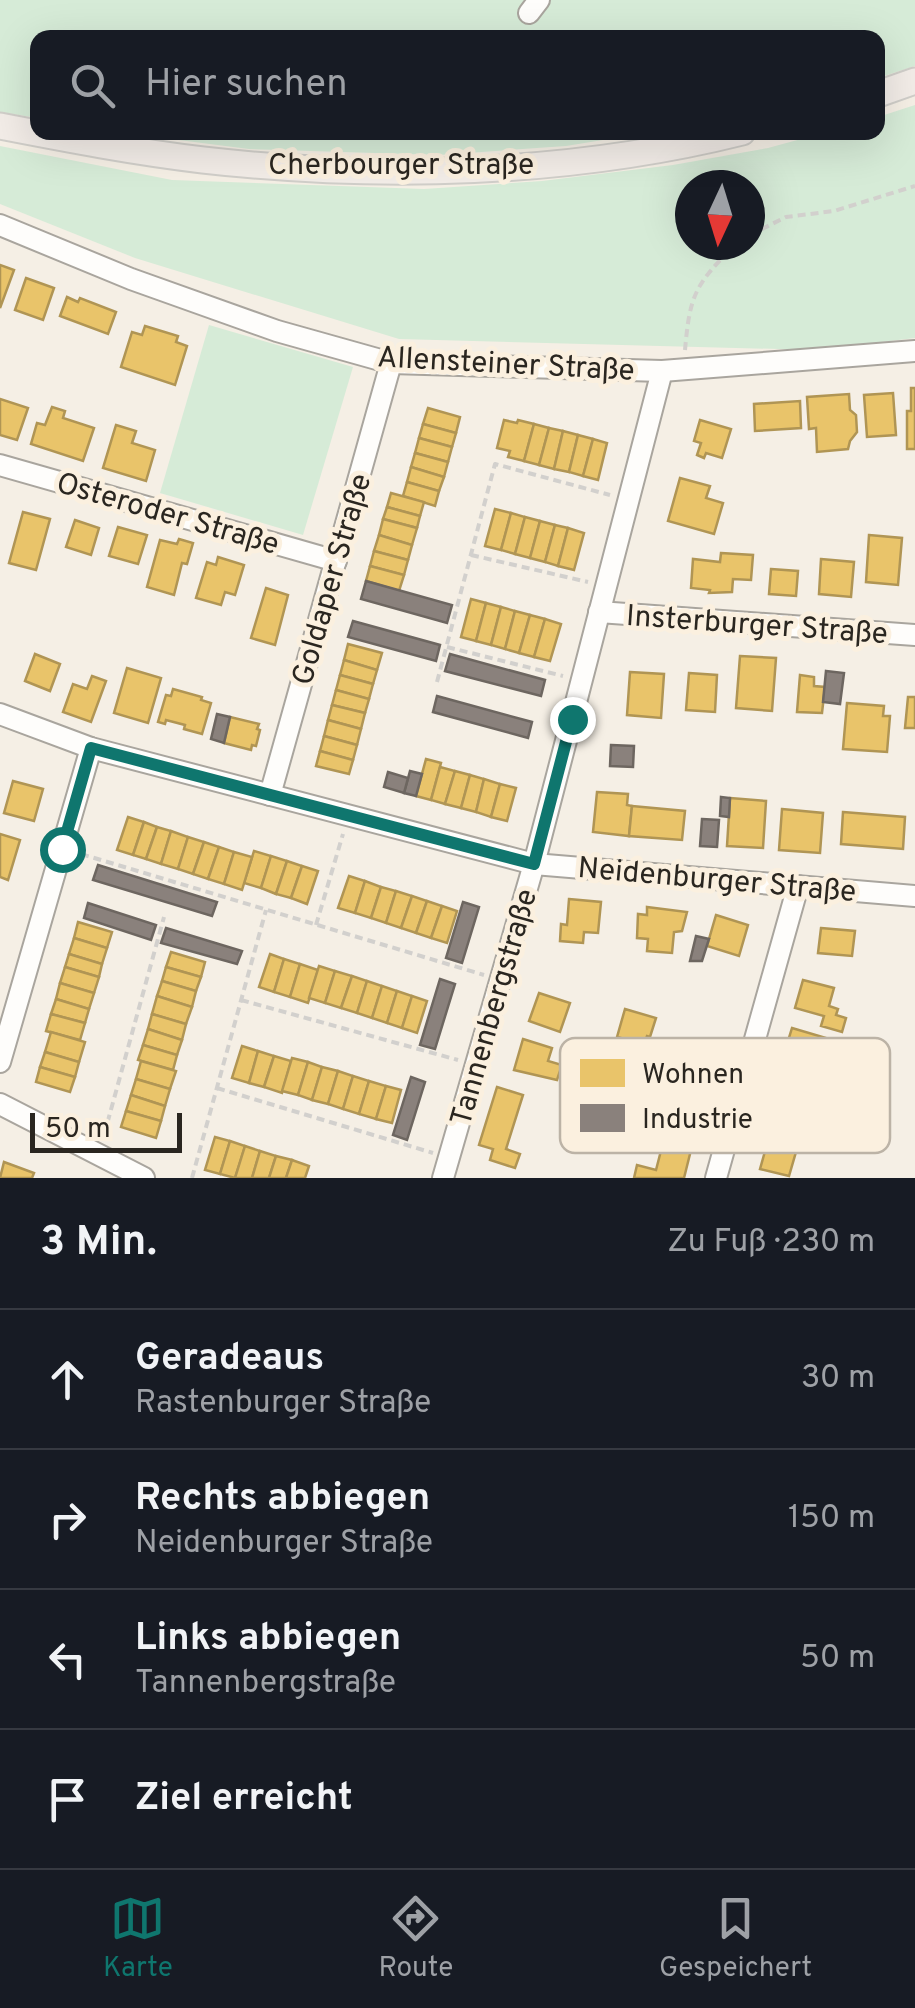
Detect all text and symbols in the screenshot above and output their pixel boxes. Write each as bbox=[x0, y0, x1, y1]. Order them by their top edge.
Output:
search box bbox=[30, 30, 885, 140]
icon: search bbox=[65, 58, 120, 113]
text: Hier suchen bbox=[145, 61, 348, 110]
street label: Cherbourger Straße bbox=[268, 148, 534, 185]
north arrow bbox=[675, 170, 765, 260]
street label: Allensteiner Straße bbox=[376, 340, 636, 391]
street label: Osteroder Straße bbox=[52, 466, 283, 565]
street label: Goldaper Straße bbox=[286, 470, 381, 690]
street label: Insterburger Straße bbox=[625, 599, 889, 654]
route end bbox=[550, 697, 596, 743]
route start bbox=[40, 827, 86, 873]
street label: Neidenburger Straße bbox=[576, 851, 858, 912]
street label: Tannenbergstraße bbox=[444, 885, 547, 1130]
legend bbox=[560, 1038, 890, 1153]
text: Wohnen bbox=[642, 1058, 744, 1094]
text: Industrie bbox=[642, 1103, 753, 1139]
scale bar bbox=[30, 1108, 182, 1152]
text: 50 m bbox=[45, 1112, 111, 1148]
text: 3 Min. bbox=[40, 1217, 157, 1270]
text: Zu Fuß · 230 m bbox=[667, 1223, 875, 1263]
text: Geradeaus bbox=[135, 1335, 324, 1384]
icon: ahead bbox=[40, 1352, 95, 1407]
text: 30 m bbox=[801, 1359, 875, 1399]
text: Rastenburger Straße bbox=[135, 1384, 431, 1424]
text: Rechts abbiegen bbox=[135, 1475, 430, 1524]
icon: right bbox=[40, 1492, 95, 1547]
text: 150 m bbox=[788, 1499, 875, 1539]
text: Neidenburger Straße bbox=[135, 1524, 433, 1564]
text: Links abbiegen bbox=[135, 1615, 401, 1664]
icon: left bbox=[40, 1632, 95, 1687]
text: 50 m bbox=[800, 1639, 875, 1679]
text: Tannenbergstraße bbox=[135, 1664, 396, 1704]
icon: arrive bbox=[40, 1772, 95, 1827]
text: Ziel erreicht bbox=[135, 1775, 353, 1824]
tab: Karte bbox=[103, 1891, 173, 1987]
tab: Route bbox=[379, 1891, 453, 1987]
tab: Gespeichert bbox=[659, 1891, 812, 1987]

